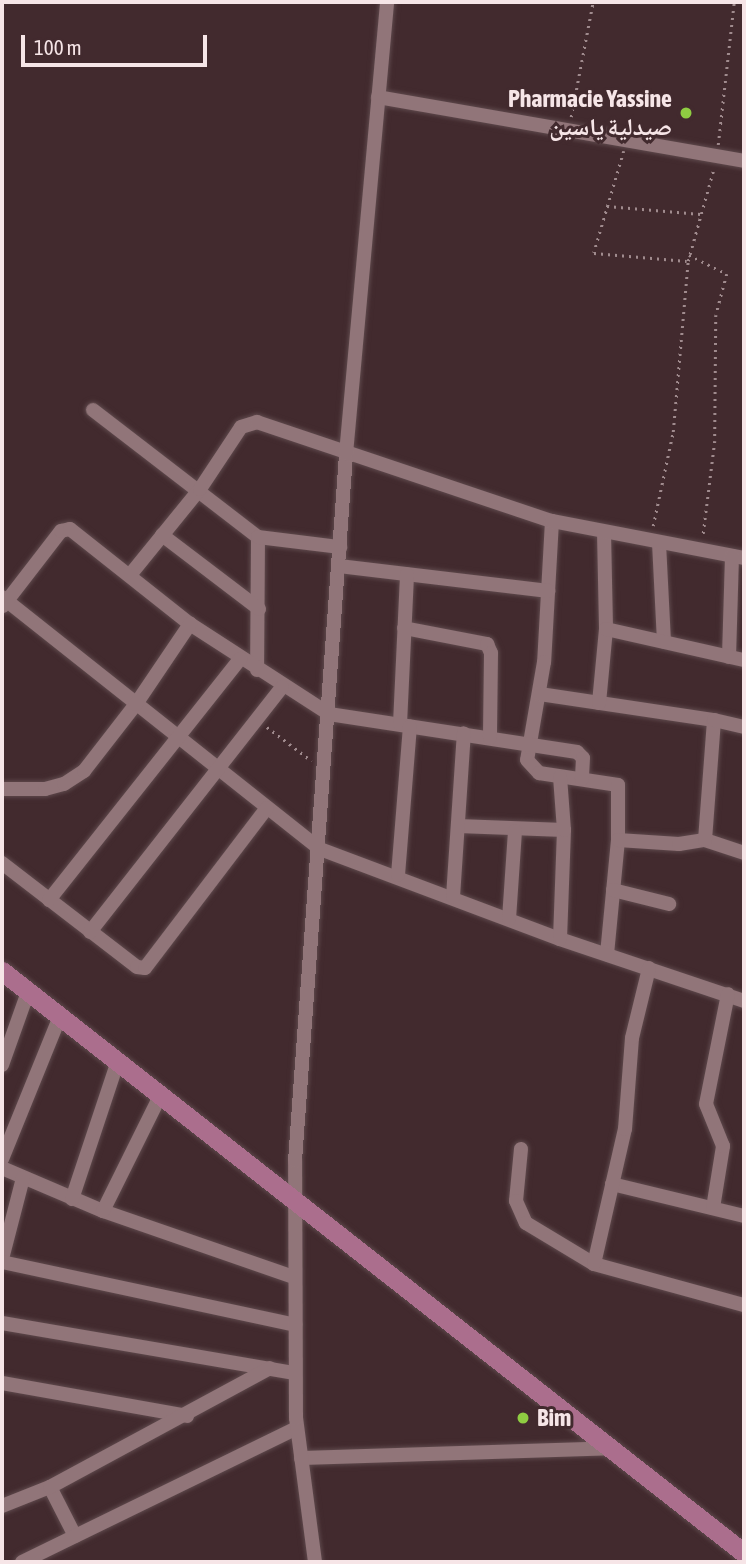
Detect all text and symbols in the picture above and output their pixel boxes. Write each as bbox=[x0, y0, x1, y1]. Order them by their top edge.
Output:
scale bar bbox=[24, 21, 210, 65]
text: 100 m bbox=[34, 35, 82, 59]
place label: Pharmacie Yassine صيدلية ياسين bbox=[508, 85, 672, 141]
marker: Pharmacie Yassine صيدلية ياسين bbox=[678, 105, 694, 121]
place label: Bim bbox=[537, 1404, 571, 1432]
marker: Bim bbox=[515, 1410, 531, 1426]

